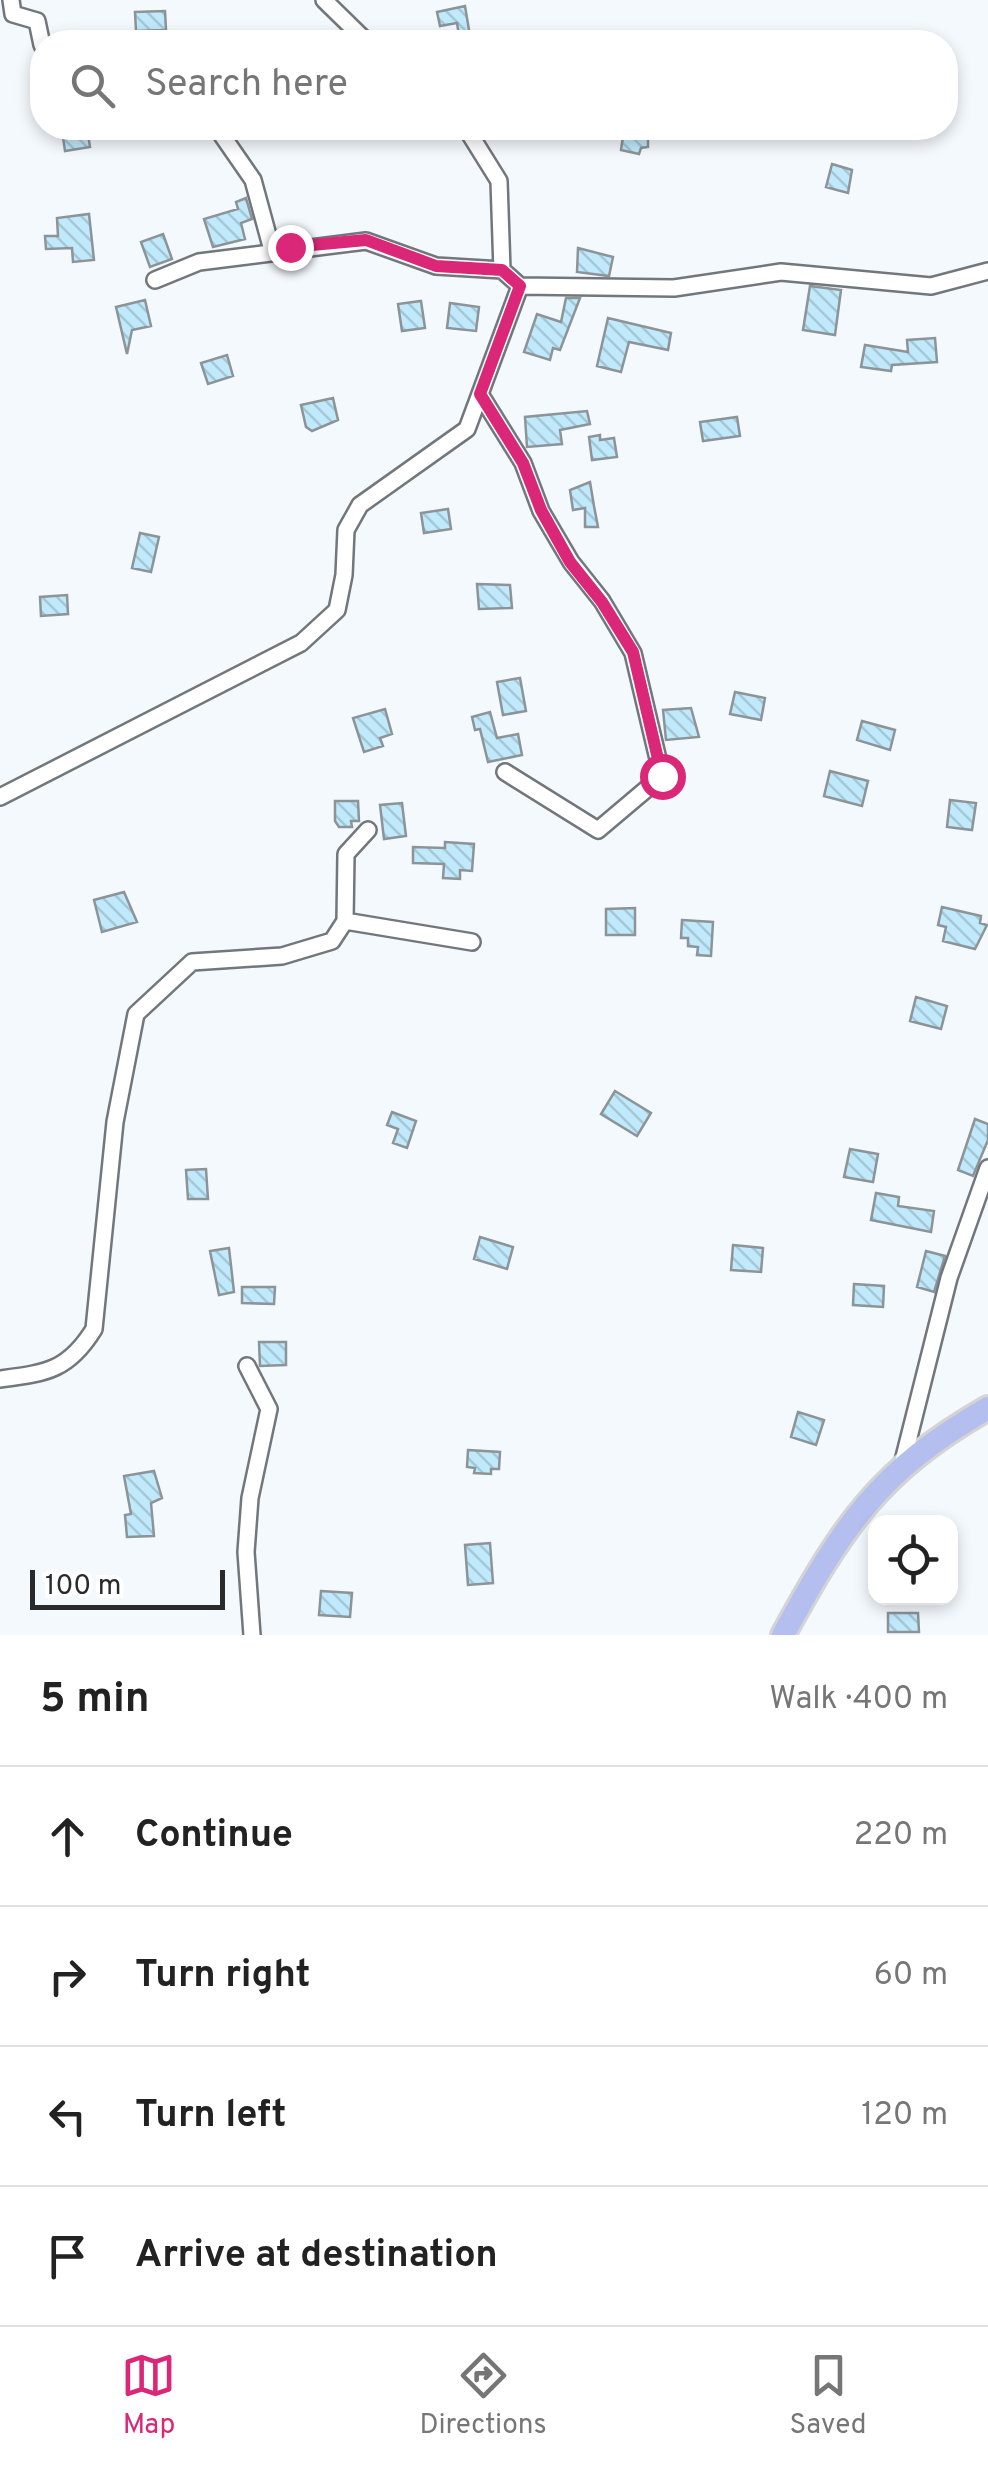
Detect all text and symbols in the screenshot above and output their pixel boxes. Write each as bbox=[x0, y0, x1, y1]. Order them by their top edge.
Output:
search box bbox=[30, 30, 958, 140]
icon: search bbox=[65, 58, 120, 113]
text: Search here bbox=[145, 61, 348, 110]
route end bbox=[268, 225, 314, 271]
route start bbox=[640, 754, 686, 800]
map controls bbox=[868, 1515, 958, 1605]
button: locate bbox=[868, 1515, 958, 1605]
scale bar bbox=[30, 1565, 225, 1610]
text: 100 m bbox=[45, 1569, 121, 1605]
text: 5 min bbox=[40, 1674, 150, 1727]
text: Walk · 400 m bbox=[769, 1680, 948, 1720]
icon: ahead bbox=[40, 1809, 95, 1864]
text: Continue bbox=[135, 1812, 293, 1861]
text: 220 m bbox=[854, 1816, 948, 1856]
icon: right bbox=[40, 1949, 95, 2004]
text: Turn right bbox=[135, 1952, 310, 2001]
text: 60 m bbox=[874, 1956, 948, 1996]
icon: left bbox=[40, 2089, 95, 2144]
text: Turn left bbox=[135, 2092, 287, 2141]
text: 120 m bbox=[861, 2096, 948, 2136]
icon: arrive bbox=[40, 2229, 95, 2284]
text: Arrive at destination bbox=[135, 2232, 498, 2281]
tab: Map bbox=[121, 2348, 176, 2444]
tab: Directions bbox=[419, 2348, 547, 2444]
tab: Saved bbox=[790, 2348, 867, 2444]

